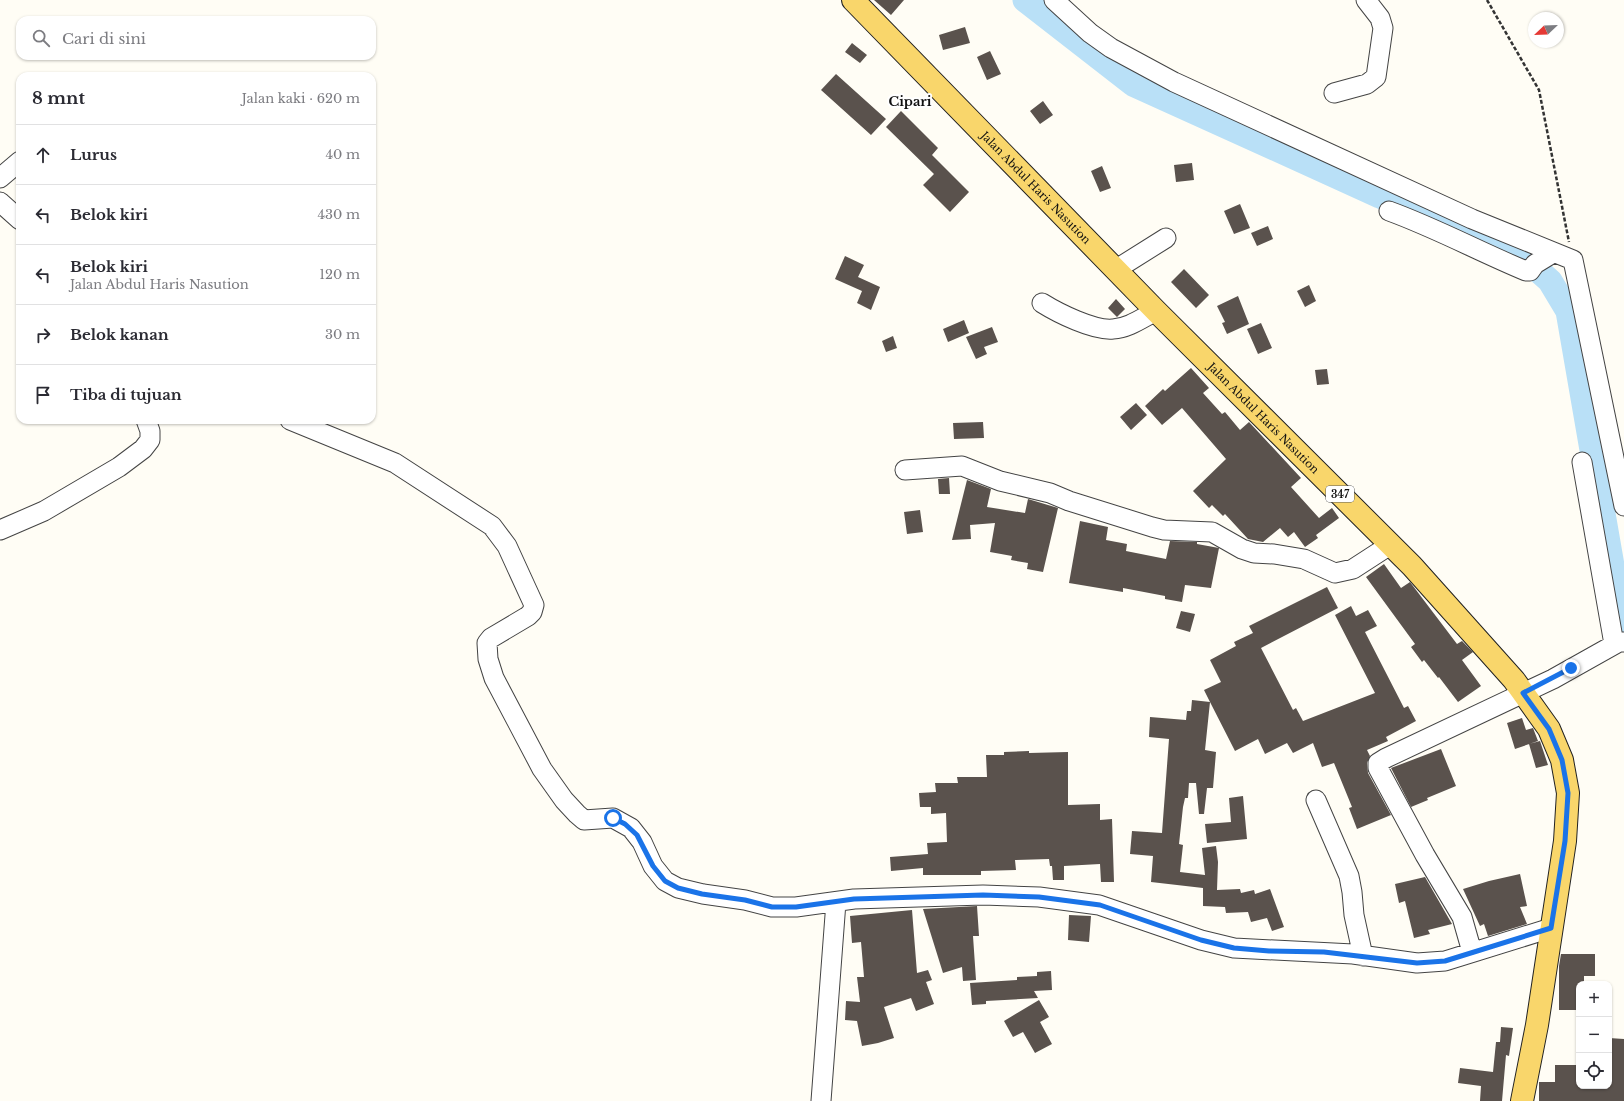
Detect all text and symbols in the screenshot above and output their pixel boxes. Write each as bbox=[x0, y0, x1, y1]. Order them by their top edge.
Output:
north arrow bbox=[1528, 12, 1564, 48]
search box bbox=[16, 16, 376, 60]
icon: search bbox=[30, 27, 52, 49]
text: Cari di sini bbox=[62, 29, 146, 48]
text: 8 mnt bbox=[32, 88, 85, 109]
text: Jalan kaki · 620 m bbox=[242, 90, 360, 107]
district label: Cipari bbox=[888, 93, 932, 110]
street label: Jalan Abdul Haris Nasution bbox=[977, 127, 1094, 247]
icon: ahead bbox=[32, 144, 54, 166]
text: Lurus bbox=[70, 145, 117, 164]
text: 40 m bbox=[325, 146, 360, 163]
icon: left bbox=[32, 204, 54, 226]
text: Belok kiri bbox=[70, 205, 148, 224]
text: 430 m bbox=[317, 206, 360, 223]
text: Belok kiri bbox=[70, 257, 148, 276]
icon: left bbox=[32, 264, 54, 286]
text: 120 m bbox=[319, 266, 360, 283]
text: Jalan Abdul Haris Nasution bbox=[70, 276, 249, 293]
icon: right bbox=[32, 324, 54, 346]
text: Belok kanan bbox=[70, 325, 169, 344]
text: 30 m bbox=[325, 326, 360, 343]
street label: Jalan Abdul Haris Nasution bbox=[1203, 358, 1322, 477]
icon: arrive bbox=[32, 384, 54, 406]
text: Tiba di tujuan bbox=[70, 385, 182, 404]
road number: 347 bbox=[1326, 486, 1354, 502]
route end bbox=[1562, 659, 1580, 677]
route start bbox=[604, 809, 622, 827]
map controls bbox=[1576, 981, 1612, 1089]
button: + bbox=[1576, 981, 1612, 1017]
button: − bbox=[1576, 1017, 1612, 1053]
button: locate bbox=[1576, 1053, 1612, 1089]

